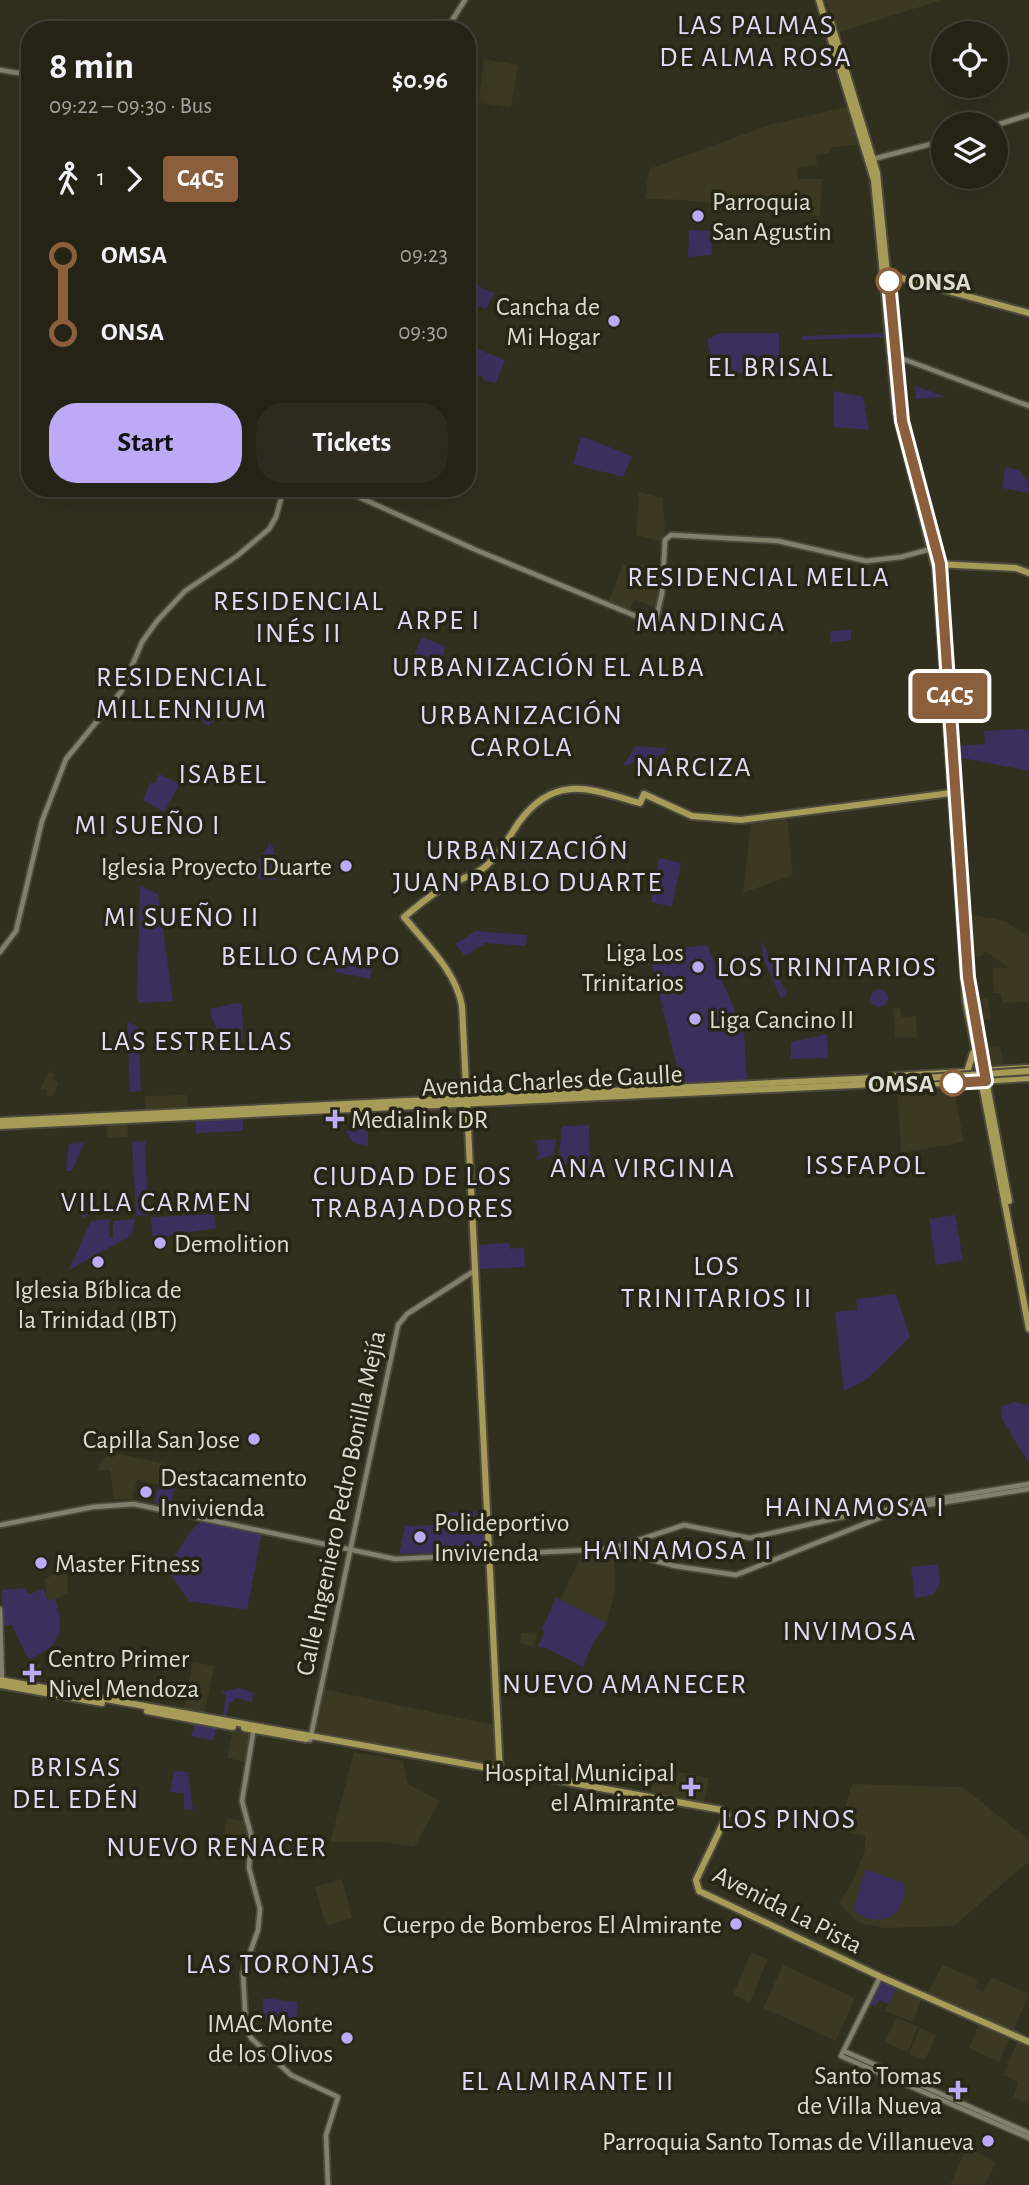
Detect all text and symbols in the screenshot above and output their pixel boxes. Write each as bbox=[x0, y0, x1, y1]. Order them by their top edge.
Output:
district label: LAS PALMAS DE ALMA ROSA bbox=[659, 12, 853, 72]
map controls bbox=[931, 21, 1008, 189]
button: locate bbox=[931, 21, 1008, 98]
text: 8 min bbox=[49, 48, 134, 86]
text: $0.96 bbox=[392, 67, 448, 93]
text: 09:22 – 09:30 · Bus bbox=[49, 95, 212, 118]
button: layers bbox=[931, 112, 1008, 189]
icon: walk bbox=[49, 160, 87, 198]
icon: forward bbox=[115, 160, 153, 198]
text: 1 bbox=[97, 167, 105, 190]
text: C4C5 bbox=[177, 167, 224, 191]
place label: Parroquia San Agustin bbox=[712, 189, 832, 245]
marker: Parroquia San Agustin bbox=[690, 208, 706, 224]
text: OMSA bbox=[101, 242, 167, 268]
text: 09:23 bbox=[400, 244, 448, 267]
marker: ONSA bbox=[876, 268, 902, 294]
place label: ONSA bbox=[908, 269, 972, 295]
place label: Cancha de Mi Hogar bbox=[496, 294, 601, 350]
marker: Cancha de Mi Hogar bbox=[606, 313, 622, 329]
text: ONSA bbox=[101, 319, 164, 345]
text: 09:30 bbox=[398, 321, 448, 344]
district label: EL BRISAL bbox=[708, 354, 834, 382]
button: Start bbox=[49, 403, 242, 483]
button: Tickets bbox=[256, 403, 448, 483]
district label: RESIDENCIAL MELLA bbox=[627, 564, 891, 592]
district label: RESIDENCIAL INÉS II bbox=[213, 588, 385, 648]
district label: ARPE I bbox=[397, 607, 481, 635]
district label: MANDINGA bbox=[636, 609, 786, 637]
district label: URBANIZACIÓN EL ALBA bbox=[392, 651, 706, 682]
district label: RESIDENCIAL MILLENNIUM bbox=[96, 664, 268, 724]
line badge: C4C5 bbox=[901, 673, 999, 719]
text: C4C5 bbox=[926, 684, 974, 708]
district label: URBANIZACIÓN CAROLA bbox=[420, 699, 624, 762]
district label: NARCIZA bbox=[635, 754, 753, 782]
district label: ISABEL bbox=[178, 761, 268, 789]
district label: MI SUEÑO I bbox=[74, 810, 222, 840]
district label: URBANIZACIÓN JUAN PABLO DUARTE bbox=[393, 834, 663, 897]
place label: Iglesia Proyecto Duarte bbox=[101, 854, 332, 880]
marker: Iglesia Proyecto Duarte bbox=[338, 858, 354, 874]
district label: MI SUEÑO II bbox=[104, 902, 260, 932]
place label: Liga Los Trinitarios bbox=[581, 940, 684, 996]
district label: BELLO CAMPO bbox=[221, 943, 401, 971]
district label: LOS TRINITARIOS bbox=[716, 954, 938, 982]
marker: Liga Los Trinitarios bbox=[690, 959, 706, 975]
place label: Liga Cancino II bbox=[709, 1007, 854, 1033]
marker: Liga Cancino II bbox=[687, 1011, 703, 1027]
district label: LAS ESTRELLAS bbox=[100, 1028, 294, 1056]
street label: Avenida Charles de Gaulle bbox=[421, 1061, 683, 1101]
marker: OMSA bbox=[940, 1070, 966, 1096]
place label: OMSA bbox=[868, 1071, 934, 1097]
place label: Medialink DR bbox=[351, 1107, 488, 1133]
marker: Medialink DR bbox=[325, 1109, 345, 1129]
district label: ISSFAPOL bbox=[805, 1152, 927, 1180]
district label: ANA VIRGINIA bbox=[550, 1155, 736, 1183]
district label: CIUDAD DE LOS TRABAJADORES bbox=[311, 1163, 515, 1223]
district label: VILLA CARMEN bbox=[61, 1189, 253, 1217]
place label: Demolition bbox=[174, 1231, 290, 1257]
marker: Demolition bbox=[152, 1235, 168, 1251]
district label: LOS TRINITARIOS II bbox=[621, 1253, 813, 1313]
marker: Iglesia Bíblica de la Trinidad (IBT) bbox=[90, 1254, 106, 1270]
place label: Iglesia Bíblica de la Trinidad (IBT) bbox=[14, 1277, 182, 1333]
street label: Calle Ingeniero Pedro Bonilla Mejía bbox=[292, 1328, 390, 1678]
place label: Capilla San Jose bbox=[83, 1427, 240, 1453]
marker: Capilla San Jose bbox=[246, 1431, 262, 1447]
place label: Destacamento Invivienda bbox=[160, 1465, 307, 1521]
marker: Destacamento Invivienda bbox=[138, 1484, 154, 1500]
district label: HAINAMOSA I bbox=[764, 1494, 946, 1522]
place label: Polideportivo Invivienda bbox=[434, 1510, 569, 1566]
marker: Polideportivo Invivienda bbox=[412, 1529, 428, 1545]
district label: HAINAMOSA II bbox=[582, 1537, 774, 1565]
place label: Master Fitness bbox=[55, 1551, 200, 1577]
marker: Master Fitness bbox=[33, 1555, 49, 1571]
district label: INVIMOSA bbox=[783, 1618, 917, 1646]
place label: Centro Primer Nivel Mendoza bbox=[48, 1646, 199, 1702]
marker: Centro Primer Nivel Mendoza bbox=[22, 1663, 42, 1683]
district label: NUEVO AMANECER bbox=[502, 1671, 748, 1699]
district label: BRISAS DEL EDÉN bbox=[12, 1754, 140, 1814]
place label: Hospital Municipal el Almirante bbox=[484, 1760, 675, 1816]
marker: Hospital Municipal el Almirante bbox=[681, 1777, 701, 1797]
district label: LOS PINOS bbox=[721, 1806, 857, 1834]
district label: NUEVO RENACER bbox=[106, 1834, 328, 1862]
street label: Avenida La Pista bbox=[709, 1861, 866, 1959]
place label: Cuerpo de Bomberos El Almirante bbox=[383, 1912, 722, 1938]
marker: Cuerpo de Bomberos El Almirante bbox=[728, 1916, 744, 1932]
district label: LAS TORONJAS bbox=[186, 1951, 376, 1979]
place label: IMAC Monte de los Olivos bbox=[207, 2011, 333, 2067]
marker: IMAC Monte de los Olivos bbox=[339, 2030, 355, 2046]
place label: Santo Tomas de Villa Nueva bbox=[797, 2063, 942, 2119]
district label: EL ALMIRANTE II bbox=[461, 2068, 675, 2096]
marker: Santo Tomas de Villa Nueva bbox=[948, 2080, 968, 2100]
place label: Parroquia Santo Tomas de Villanueva bbox=[602, 2129, 974, 2155]
marker: Parroquia Santo Tomas de Villanueva bbox=[980, 2133, 996, 2149]

